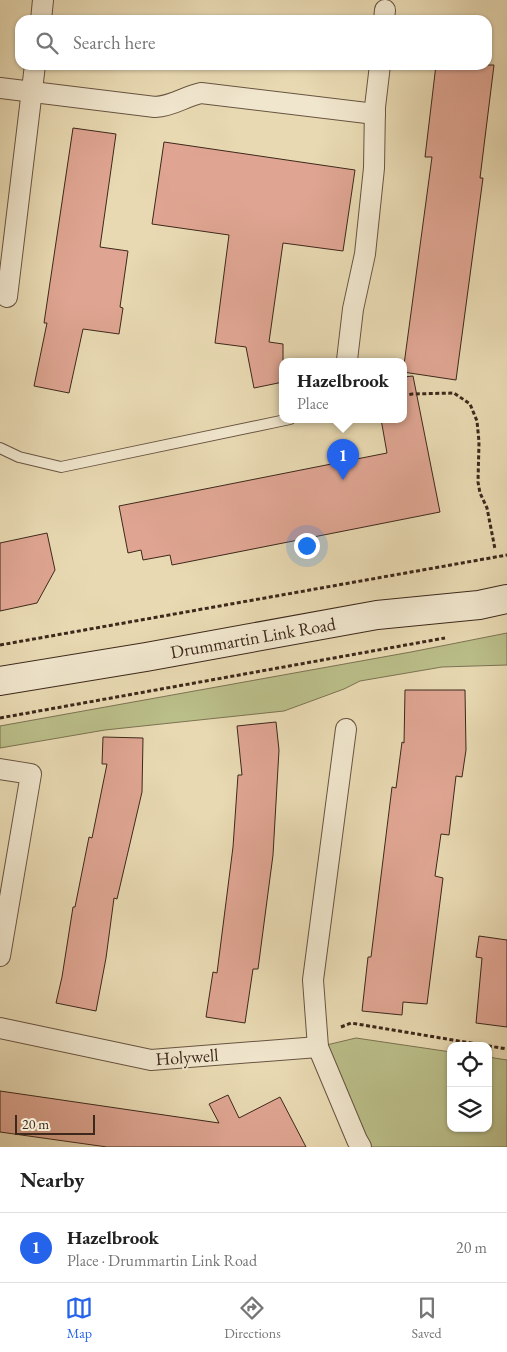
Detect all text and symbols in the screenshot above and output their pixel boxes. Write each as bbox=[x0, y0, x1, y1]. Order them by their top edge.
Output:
search box bbox=[15, 15, 492, 70]
icon: search bbox=[33, 29, 61, 57]
text: Search here bbox=[73, 30, 155, 55]
popup bbox=[279, 358, 407, 423]
text: Hazelbrook bbox=[297, 368, 389, 393]
text: Place bbox=[297, 393, 329, 414]
pin: 1 bbox=[327, 439, 359, 480]
your location bbox=[294, 533, 320, 559]
street label: Drummartin Link Road bbox=[168, 611, 338, 663]
map controls bbox=[447, 1042, 492, 1132]
button: locate bbox=[447, 1042, 492, 1087]
street label: Holywell bbox=[155, 1043, 219, 1070]
button: layers bbox=[447, 1087, 492, 1132]
scale bar bbox=[15, 1112, 95, 1135]
text: 20 m bbox=[22, 1115, 49, 1133]
text: Nearby bbox=[20, 1166, 84, 1193]
text: Hazelbrook bbox=[67, 1225, 159, 1250]
text: 1 bbox=[32, 1237, 40, 1258]
text: 20 m bbox=[456, 1237, 487, 1258]
text: Place · Drummartin Link Road bbox=[67, 1250, 257, 1271]
tab: Map bbox=[65, 1294, 93, 1342]
tab: Directions bbox=[224, 1294, 281, 1342]
tab: Saved bbox=[412, 1294, 442, 1342]

